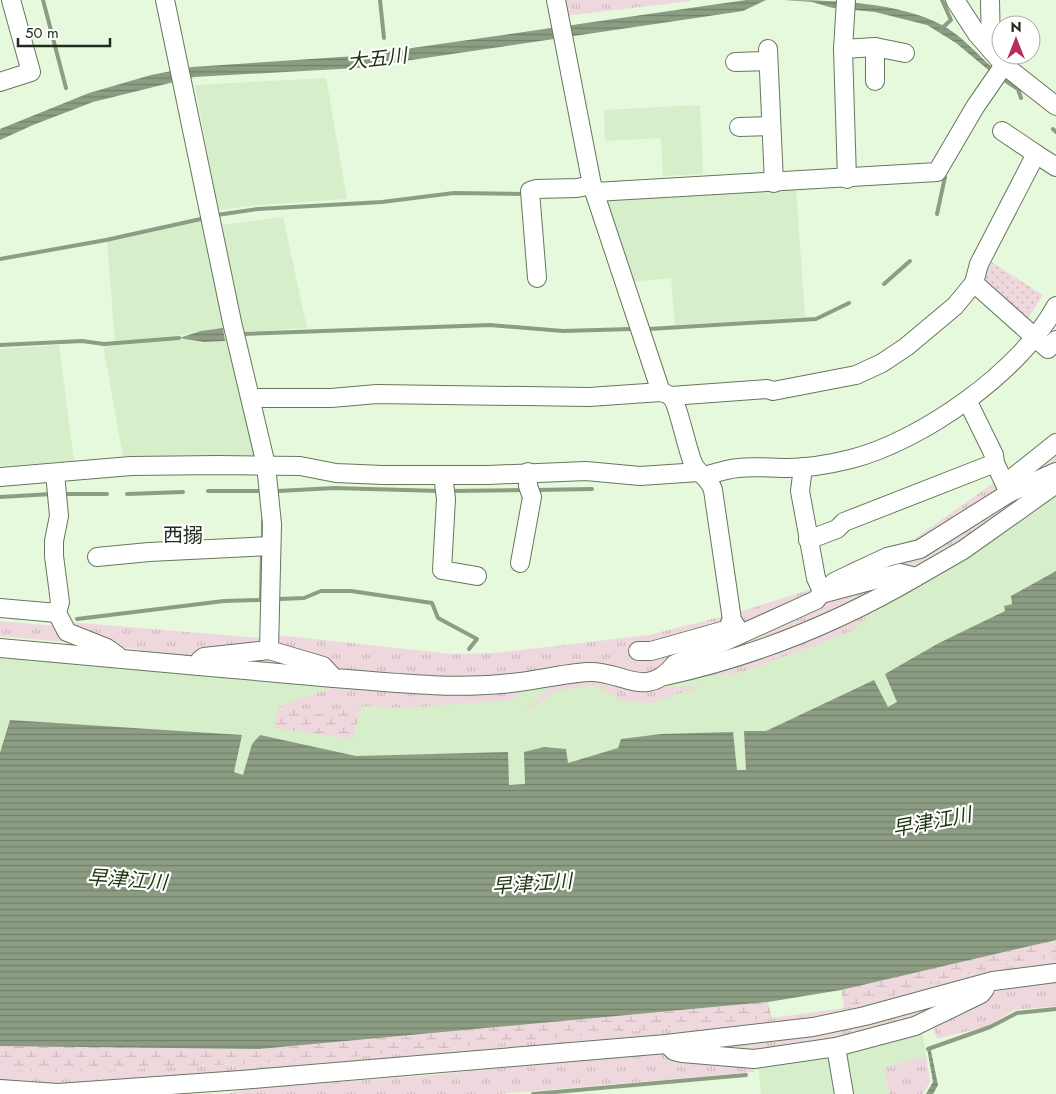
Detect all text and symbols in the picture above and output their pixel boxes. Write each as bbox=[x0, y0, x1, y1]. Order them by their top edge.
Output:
scale bar bbox=[18, 15, 110, 47]
north arrow bbox=[991, 15, 1041, 65]
text: N bbox=[1010, 17, 1022, 37]
text: 50 m bbox=[25, 22, 59, 44]
water label: 大五川 bbox=[345, 41, 411, 77]
district label: 西搦 bbox=[163, 521, 203, 550]
water label: 早津江川 bbox=[890, 800, 976, 844]
water label: 早津江川 bbox=[86, 863, 170, 897]
water label: 早津江川 bbox=[491, 867, 575, 901]

